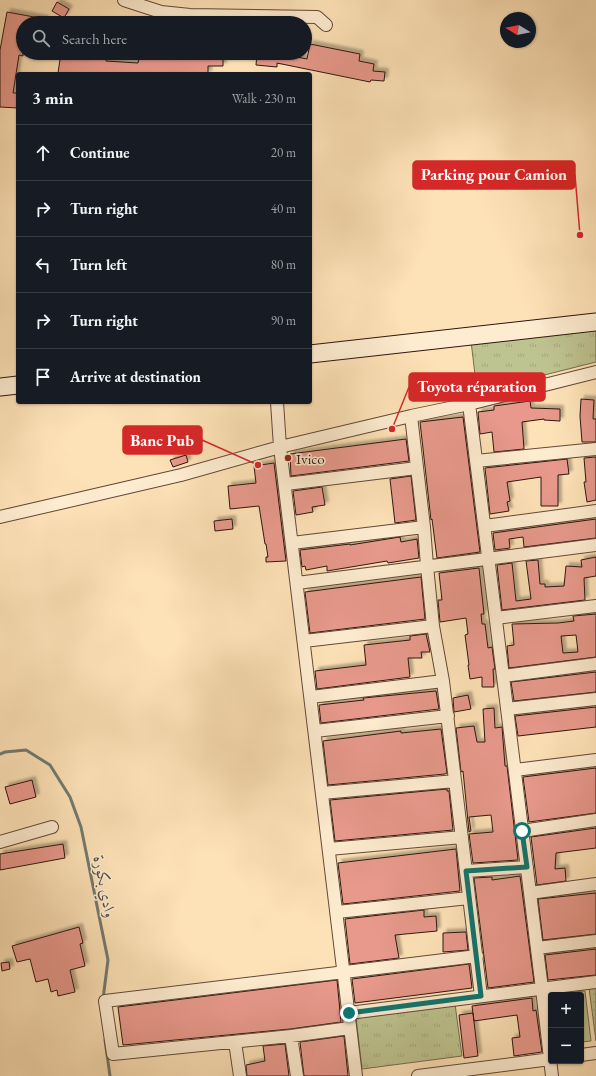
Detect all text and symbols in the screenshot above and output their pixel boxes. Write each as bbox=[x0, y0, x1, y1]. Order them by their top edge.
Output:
north arrow bbox=[500, 12, 536, 48]
search box bbox=[16, 16, 312, 60]
icon: search bbox=[30, 27, 52, 49]
text: Search here bbox=[62, 29, 127, 48]
text: 3 min bbox=[32, 87, 73, 109]
text: Walk · 230 m bbox=[232, 90, 296, 107]
icon: ahead bbox=[32, 142, 54, 164]
text: Continue bbox=[70, 143, 130, 162]
text: 20 m bbox=[271, 144, 296, 161]
callout: Parking pour Camion bbox=[413, 161, 575, 189]
text: Parking pour Camion bbox=[421, 164, 567, 185]
icon: right bbox=[32, 198, 54, 220]
text: Turn right bbox=[70, 199, 138, 218]
text: 40 m bbox=[271, 200, 296, 217]
icon: left bbox=[32, 254, 54, 276]
text: Turn left bbox=[70, 255, 127, 274]
text: 80 m bbox=[271, 256, 296, 273]
icon: right bbox=[32, 310, 54, 332]
text: Turn right bbox=[70, 311, 138, 330]
text: 90 m bbox=[271, 312, 296, 329]
icon: arrive bbox=[32, 366, 54, 388]
text: Arrive at destination bbox=[70, 367, 201, 386]
callout: Toyota réparation bbox=[409, 373, 545, 401]
text: Toyota réparation bbox=[417, 376, 537, 397]
callout: Banc Pub bbox=[123, 426, 202, 454]
text: Banc Pub bbox=[130, 430, 194, 451]
place label: Ivico bbox=[296, 449, 325, 468]
marker: Ivico bbox=[283, 453, 293, 463]
route start bbox=[513, 822, 531, 840]
water label: وادي بكورة bbox=[87, 853, 121, 920]
map controls bbox=[548, 992, 584, 1064]
button: + bbox=[548, 992, 584, 1028]
route end bbox=[340, 1004, 358, 1022]
button: − bbox=[548, 1028, 584, 1064]

